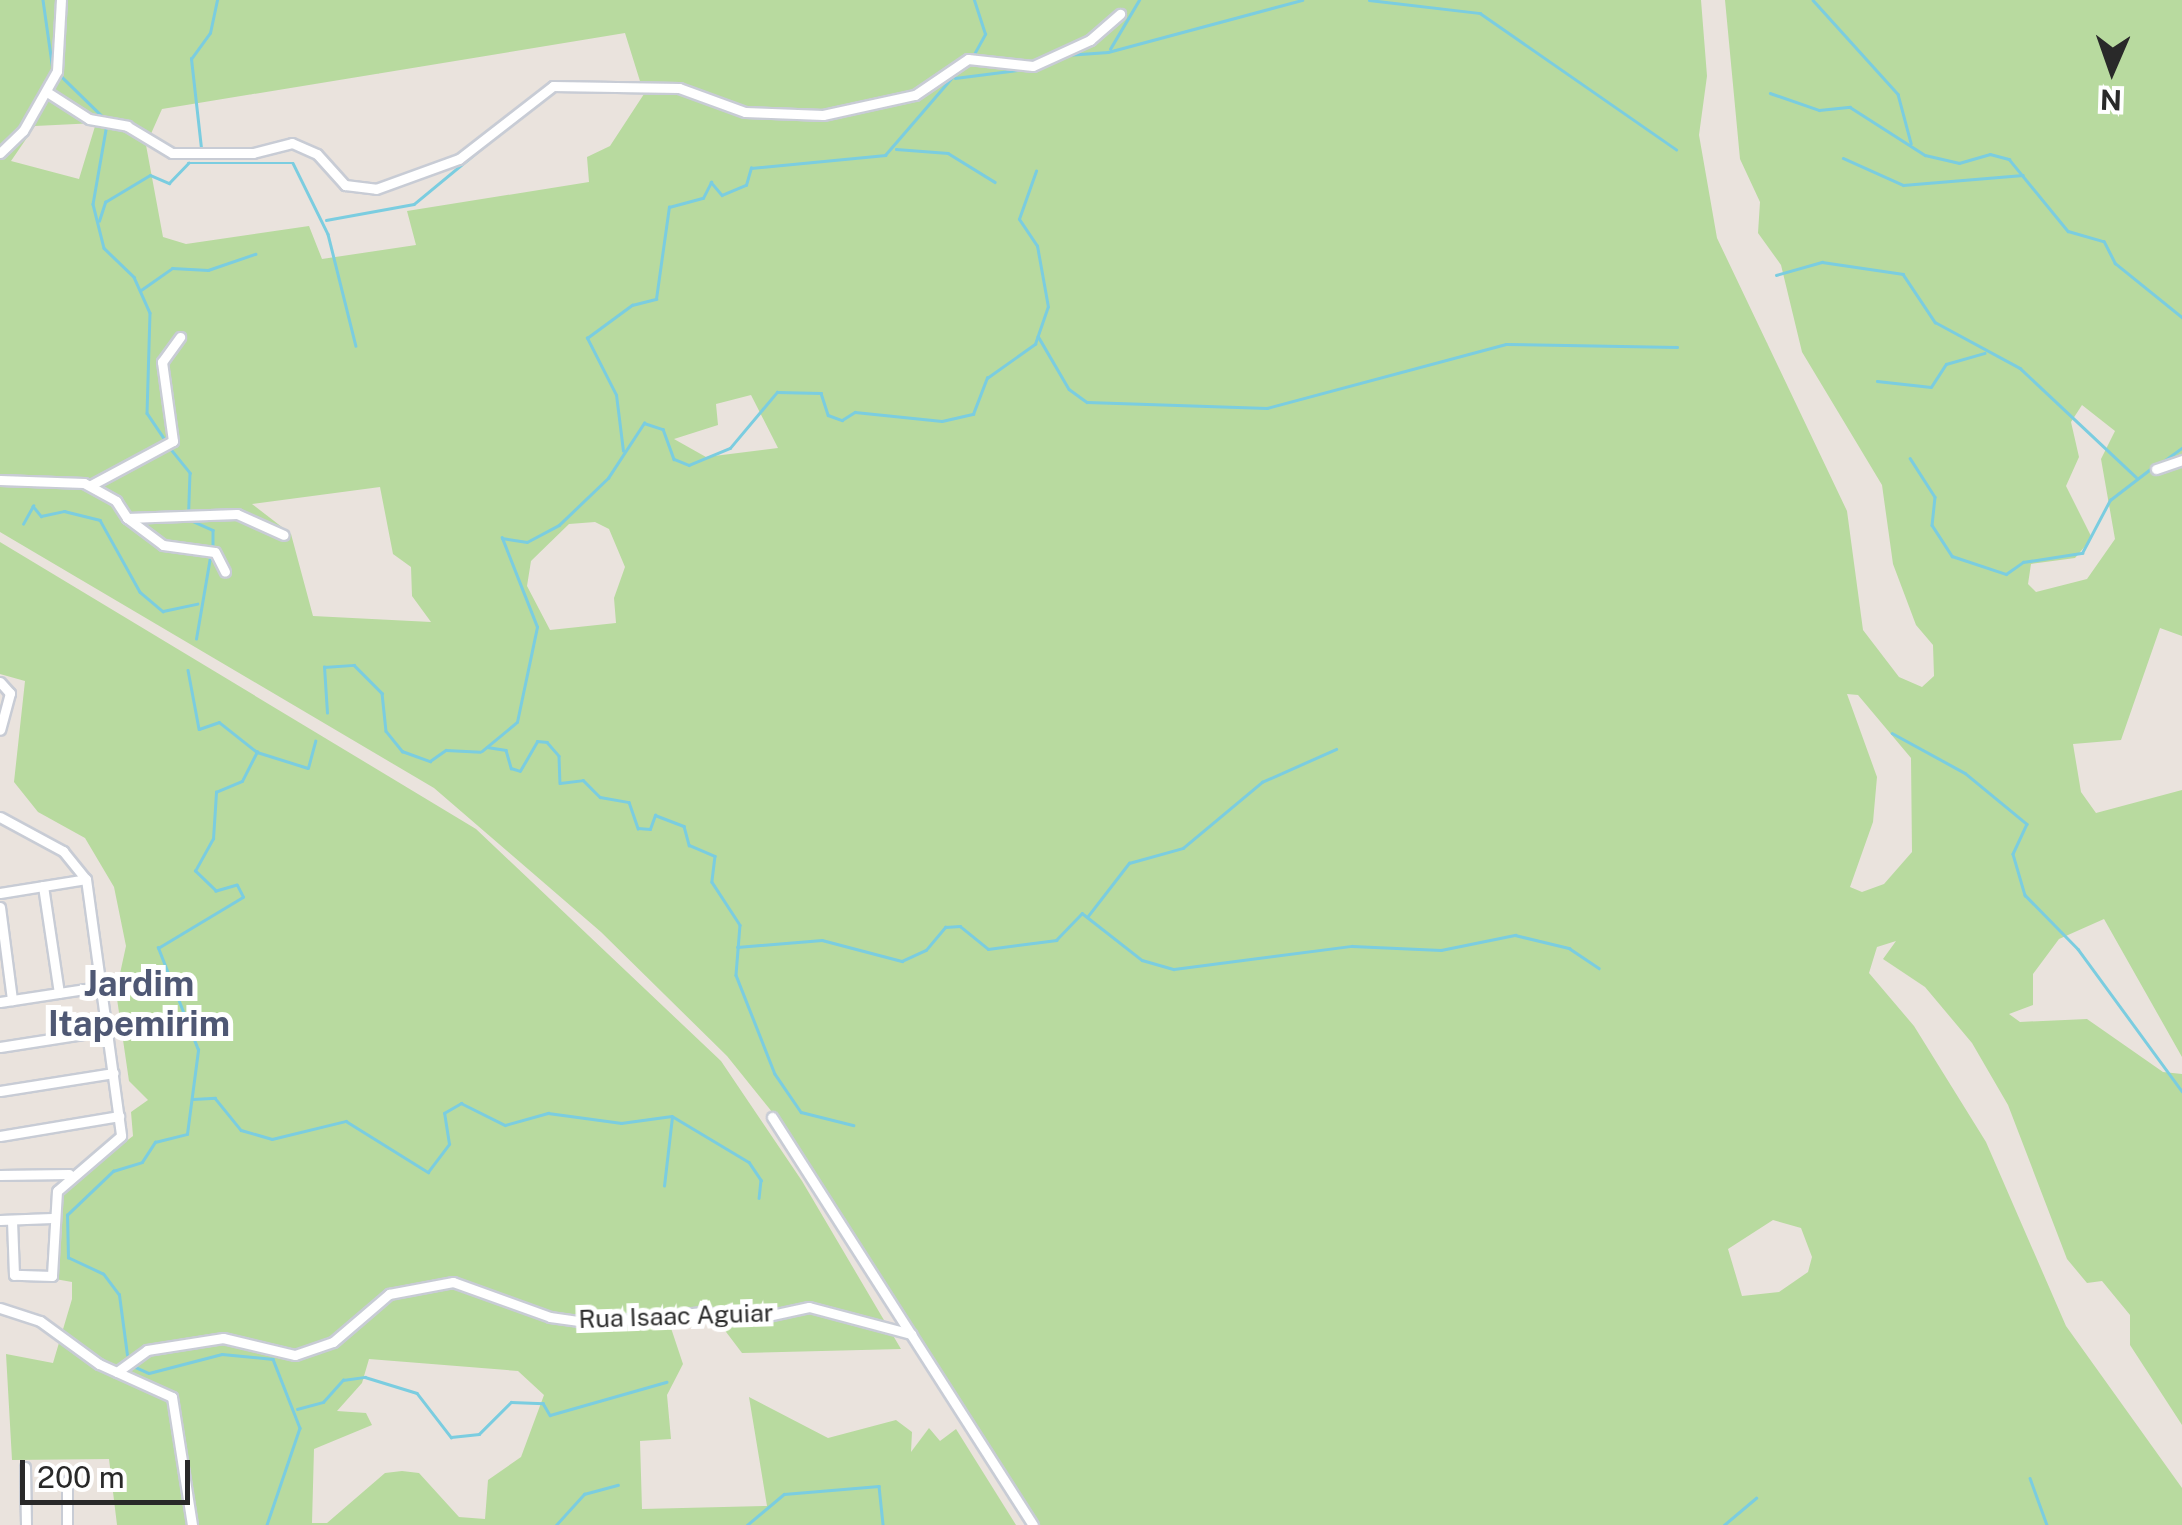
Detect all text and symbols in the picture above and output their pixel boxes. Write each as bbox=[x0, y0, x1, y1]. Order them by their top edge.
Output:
north arrow bbox=[2062, 20, 2162, 120]
text: N bbox=[2099, 84, 2122, 117]
district label: Jardim Itapemirim bbox=[48, 963, 230, 1045]
street label: Rua Isaac Aguiar bbox=[578, 1298, 774, 1334]
scale bar bbox=[25, 1440, 195, 1502]
text: 200 m bbox=[37, 1459, 125, 1495]

